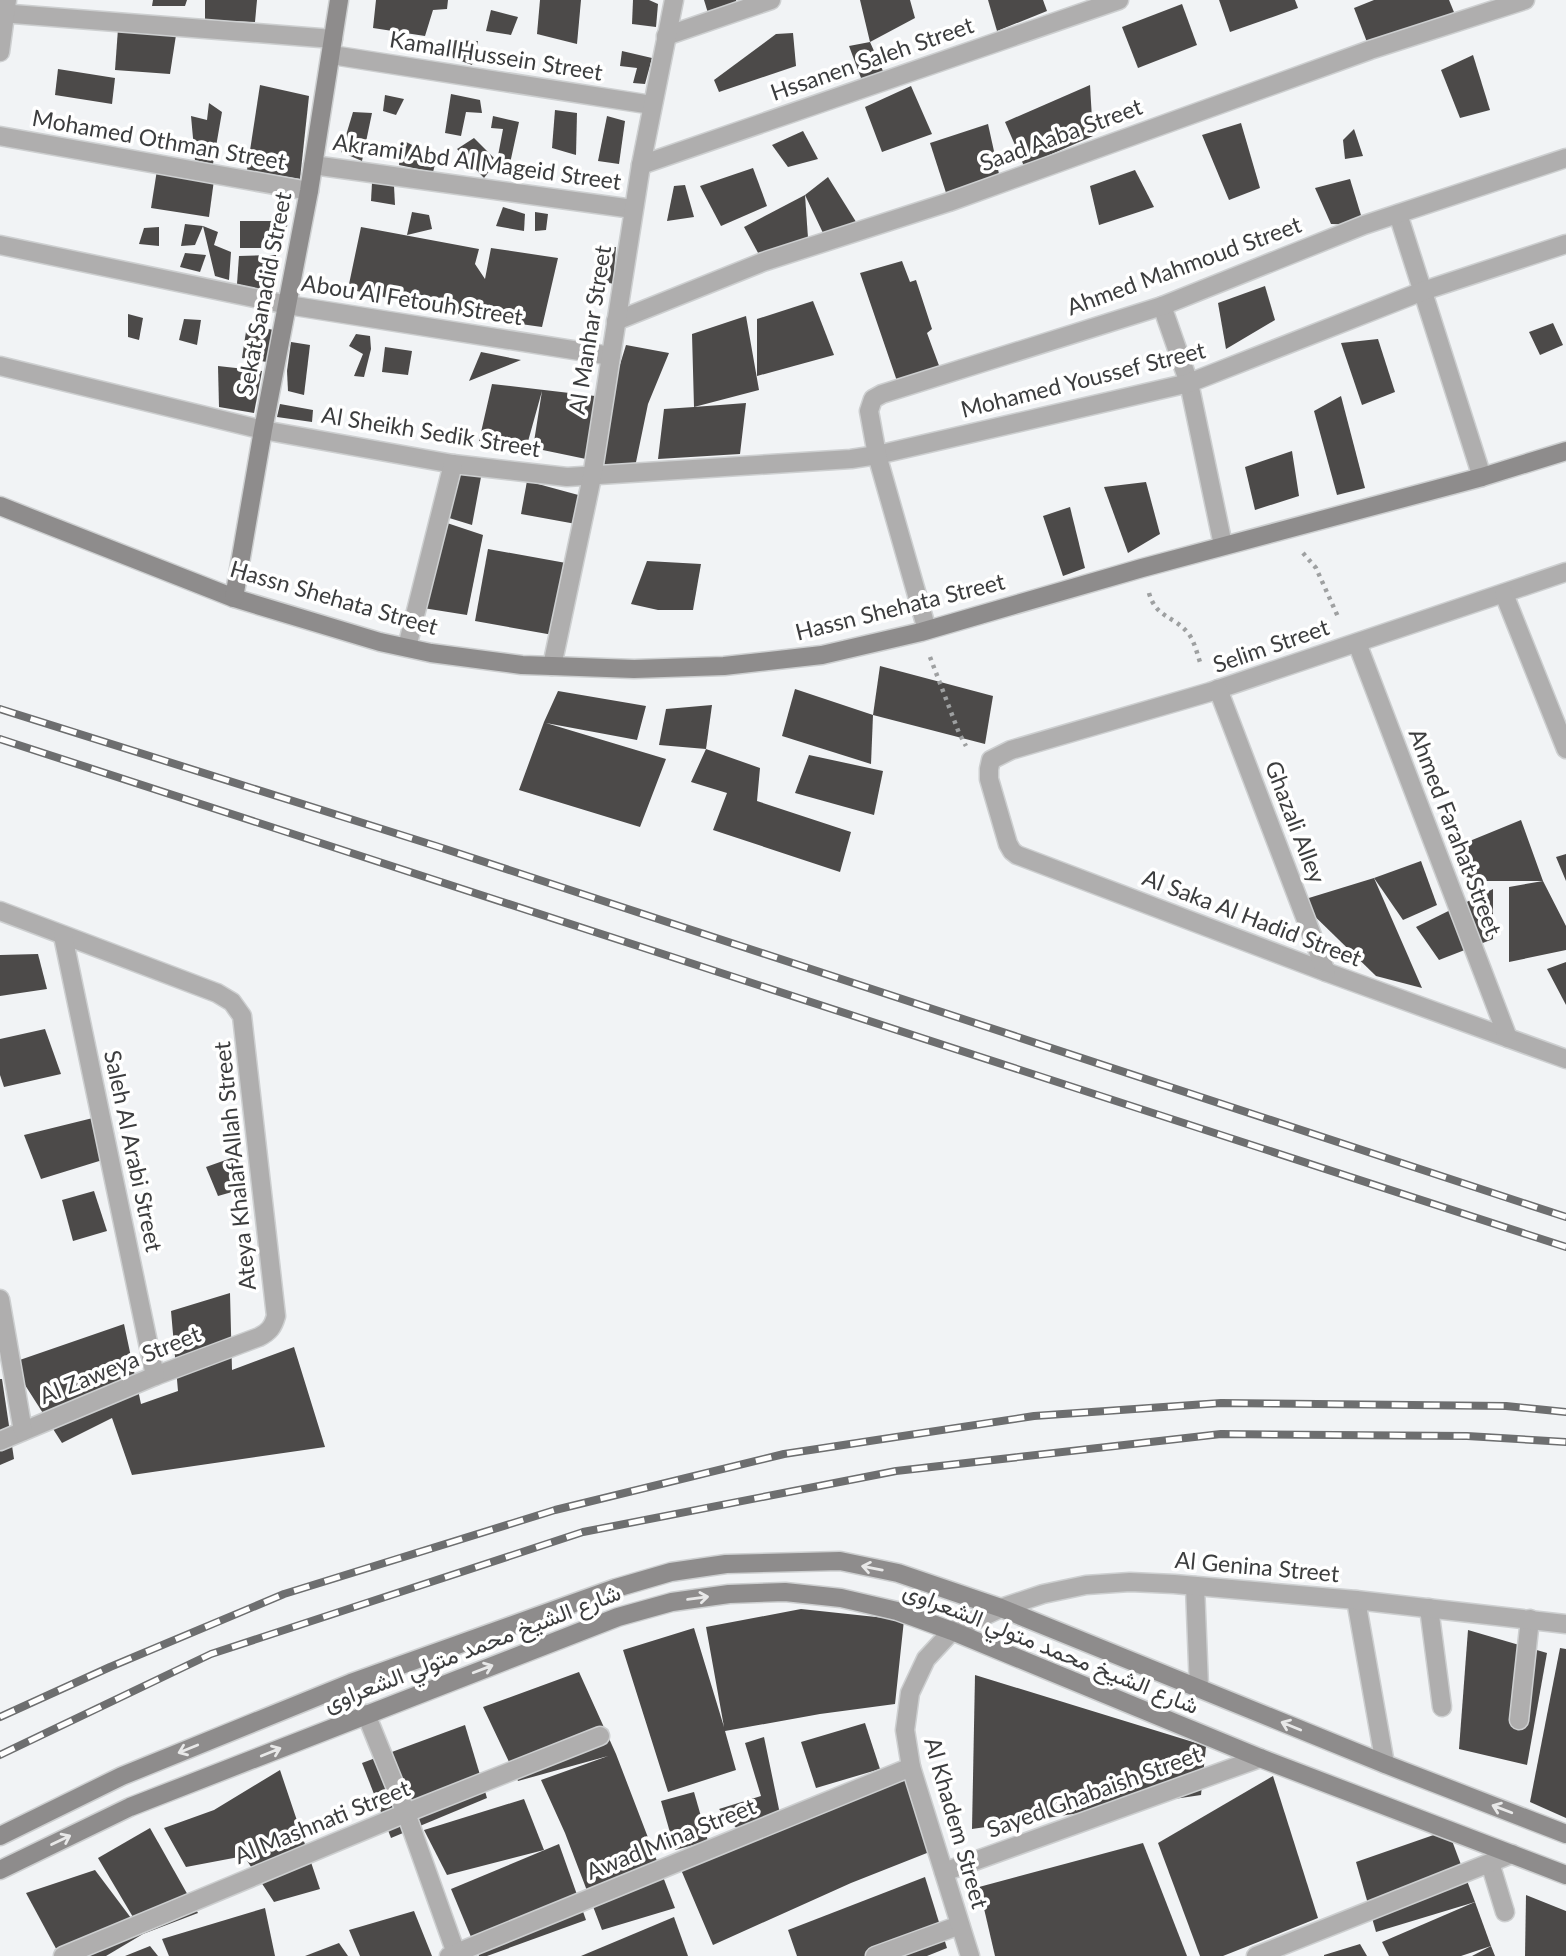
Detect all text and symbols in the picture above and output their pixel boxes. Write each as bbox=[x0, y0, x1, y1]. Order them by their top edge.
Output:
street label: Hssanen Saleh Street bbox=[766, 10, 978, 106]
street label: Kamal Hussein Street bbox=[388, 24, 605, 86]
street label: Saad Aaba Street bbox=[976, 91, 1146, 176]
street label: Mohamed Othman Street bbox=[30, 103, 289, 175]
street label: Akrami Abd Al Mageid Street bbox=[331, 127, 624, 195]
street label: Sekat Sanadid Street bbox=[229, 189, 297, 398]
street label: Ahmed Mahmoud Street bbox=[1063, 209, 1305, 321]
street label: Al Manhar Street bbox=[562, 243, 616, 416]
street label: Abou Al Fetouh Street bbox=[300, 268, 526, 330]
street label: Mohamed Youssef Street bbox=[958, 335, 1209, 423]
street label: Al Sheikh Sedik Street bbox=[320, 400, 543, 462]
street label: Hassn Shehata Street bbox=[227, 554, 442, 640]
street label: Hassn Shehata Street bbox=[792, 566, 1008, 646]
street label: Selim Street bbox=[1209, 612, 1333, 678]
street label: Ahmed Farahat Street bbox=[1404, 724, 1509, 940]
street label: Ghazali Alley bbox=[1260, 756, 1332, 887]
street label: Al Saka Al Hadid Street bbox=[1139, 862, 1366, 972]
street label: Ateya Khalaf Allah Street bbox=[207, 1040, 261, 1292]
street label: Saleh Al Arabi Street bbox=[99, 1047, 169, 1255]
street label: Al Zaweya Street bbox=[35, 1319, 205, 1409]
street label: Al Genina Street bbox=[1174, 1545, 1341, 1587]
one-way arrow bbox=[861, 1560, 884, 1574]
street label: شارع الشيخ محمد متولي الشعراوى bbox=[897, 1575, 1203, 1725]
street label: شارع الشيخ محمد متولي الشعراوى bbox=[319, 1577, 626, 1722]
one-way arrow bbox=[686, 1592, 709, 1605]
one-way arrow bbox=[471, 1662, 493, 1675]
one-way arrow bbox=[1280, 1718, 1302, 1731]
street label: Al Khadem Street bbox=[919, 1734, 995, 1912]
street label: Sayed Ghabaish Street bbox=[983, 1739, 1205, 1843]
one-way arrow bbox=[177, 1744, 199, 1757]
one-way arrow bbox=[259, 1745, 281, 1758]
street label: Al Mashnati Street bbox=[230, 1773, 414, 1869]
street label: Awad Mina Street bbox=[582, 1791, 760, 1885]
one-way arrow bbox=[1492, 1802, 1514, 1815]
one-way arrow bbox=[50, 1833, 71, 1847]

